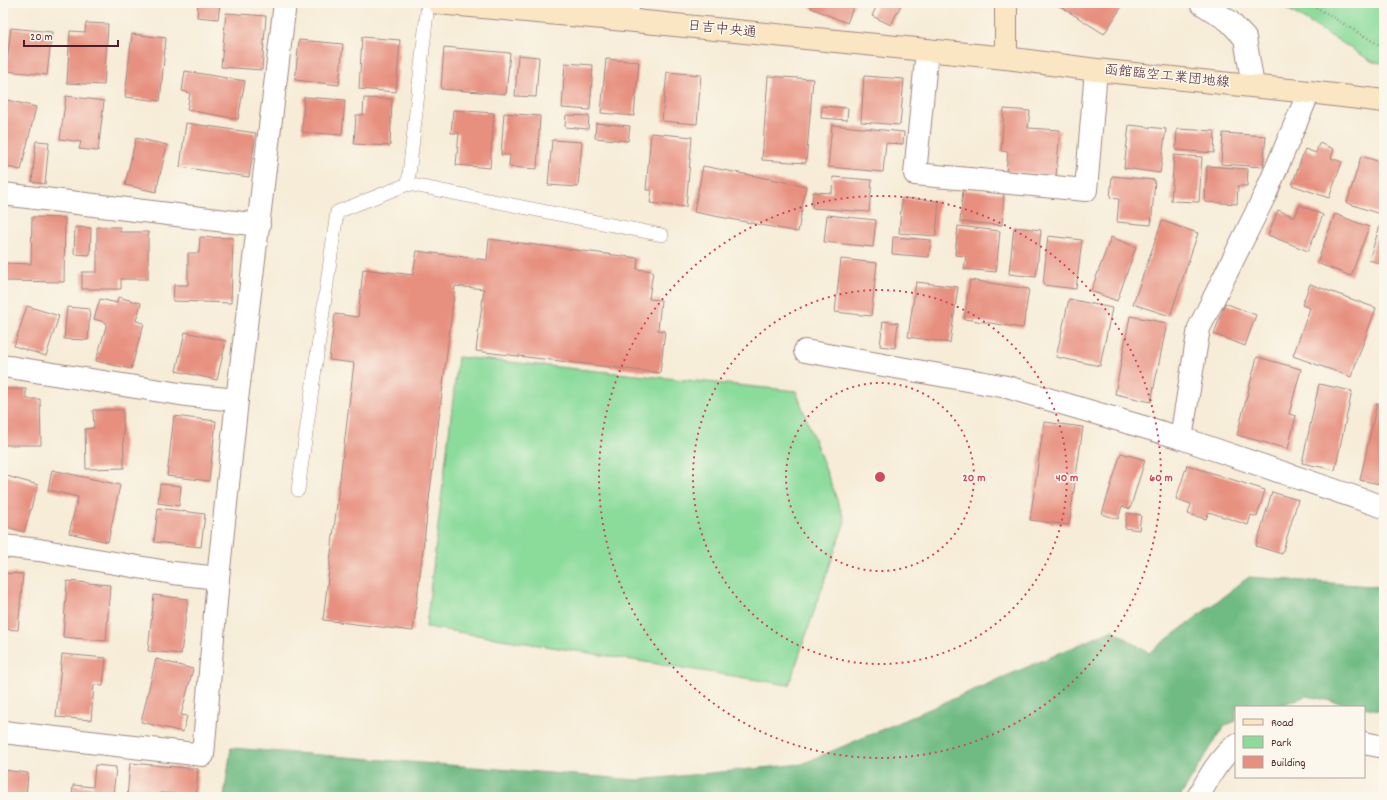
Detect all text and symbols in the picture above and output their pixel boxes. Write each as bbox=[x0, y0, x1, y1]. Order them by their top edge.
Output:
street label: 日吉中央通 bbox=[686, 16, 758, 44]
scale bar bbox=[24, 22, 118, 48]
text: 20 m bbox=[30, 29, 53, 46]
street label: 函館臨空工業団地線 bbox=[1103, 60, 1231, 94]
centre of rings bbox=[873, 470, 887, 484]
text: 20 m bbox=[963, 470, 985, 487]
text: 40 m bbox=[1056, 470, 1078, 487]
text: 60 m bbox=[1149, 470, 1173, 487]
legend bbox=[1235, 706, 1365, 778]
text: Road bbox=[1271, 715, 1293, 732]
text: Park bbox=[1271, 735, 1292, 752]
text: Building bbox=[1271, 755, 1306, 772]

